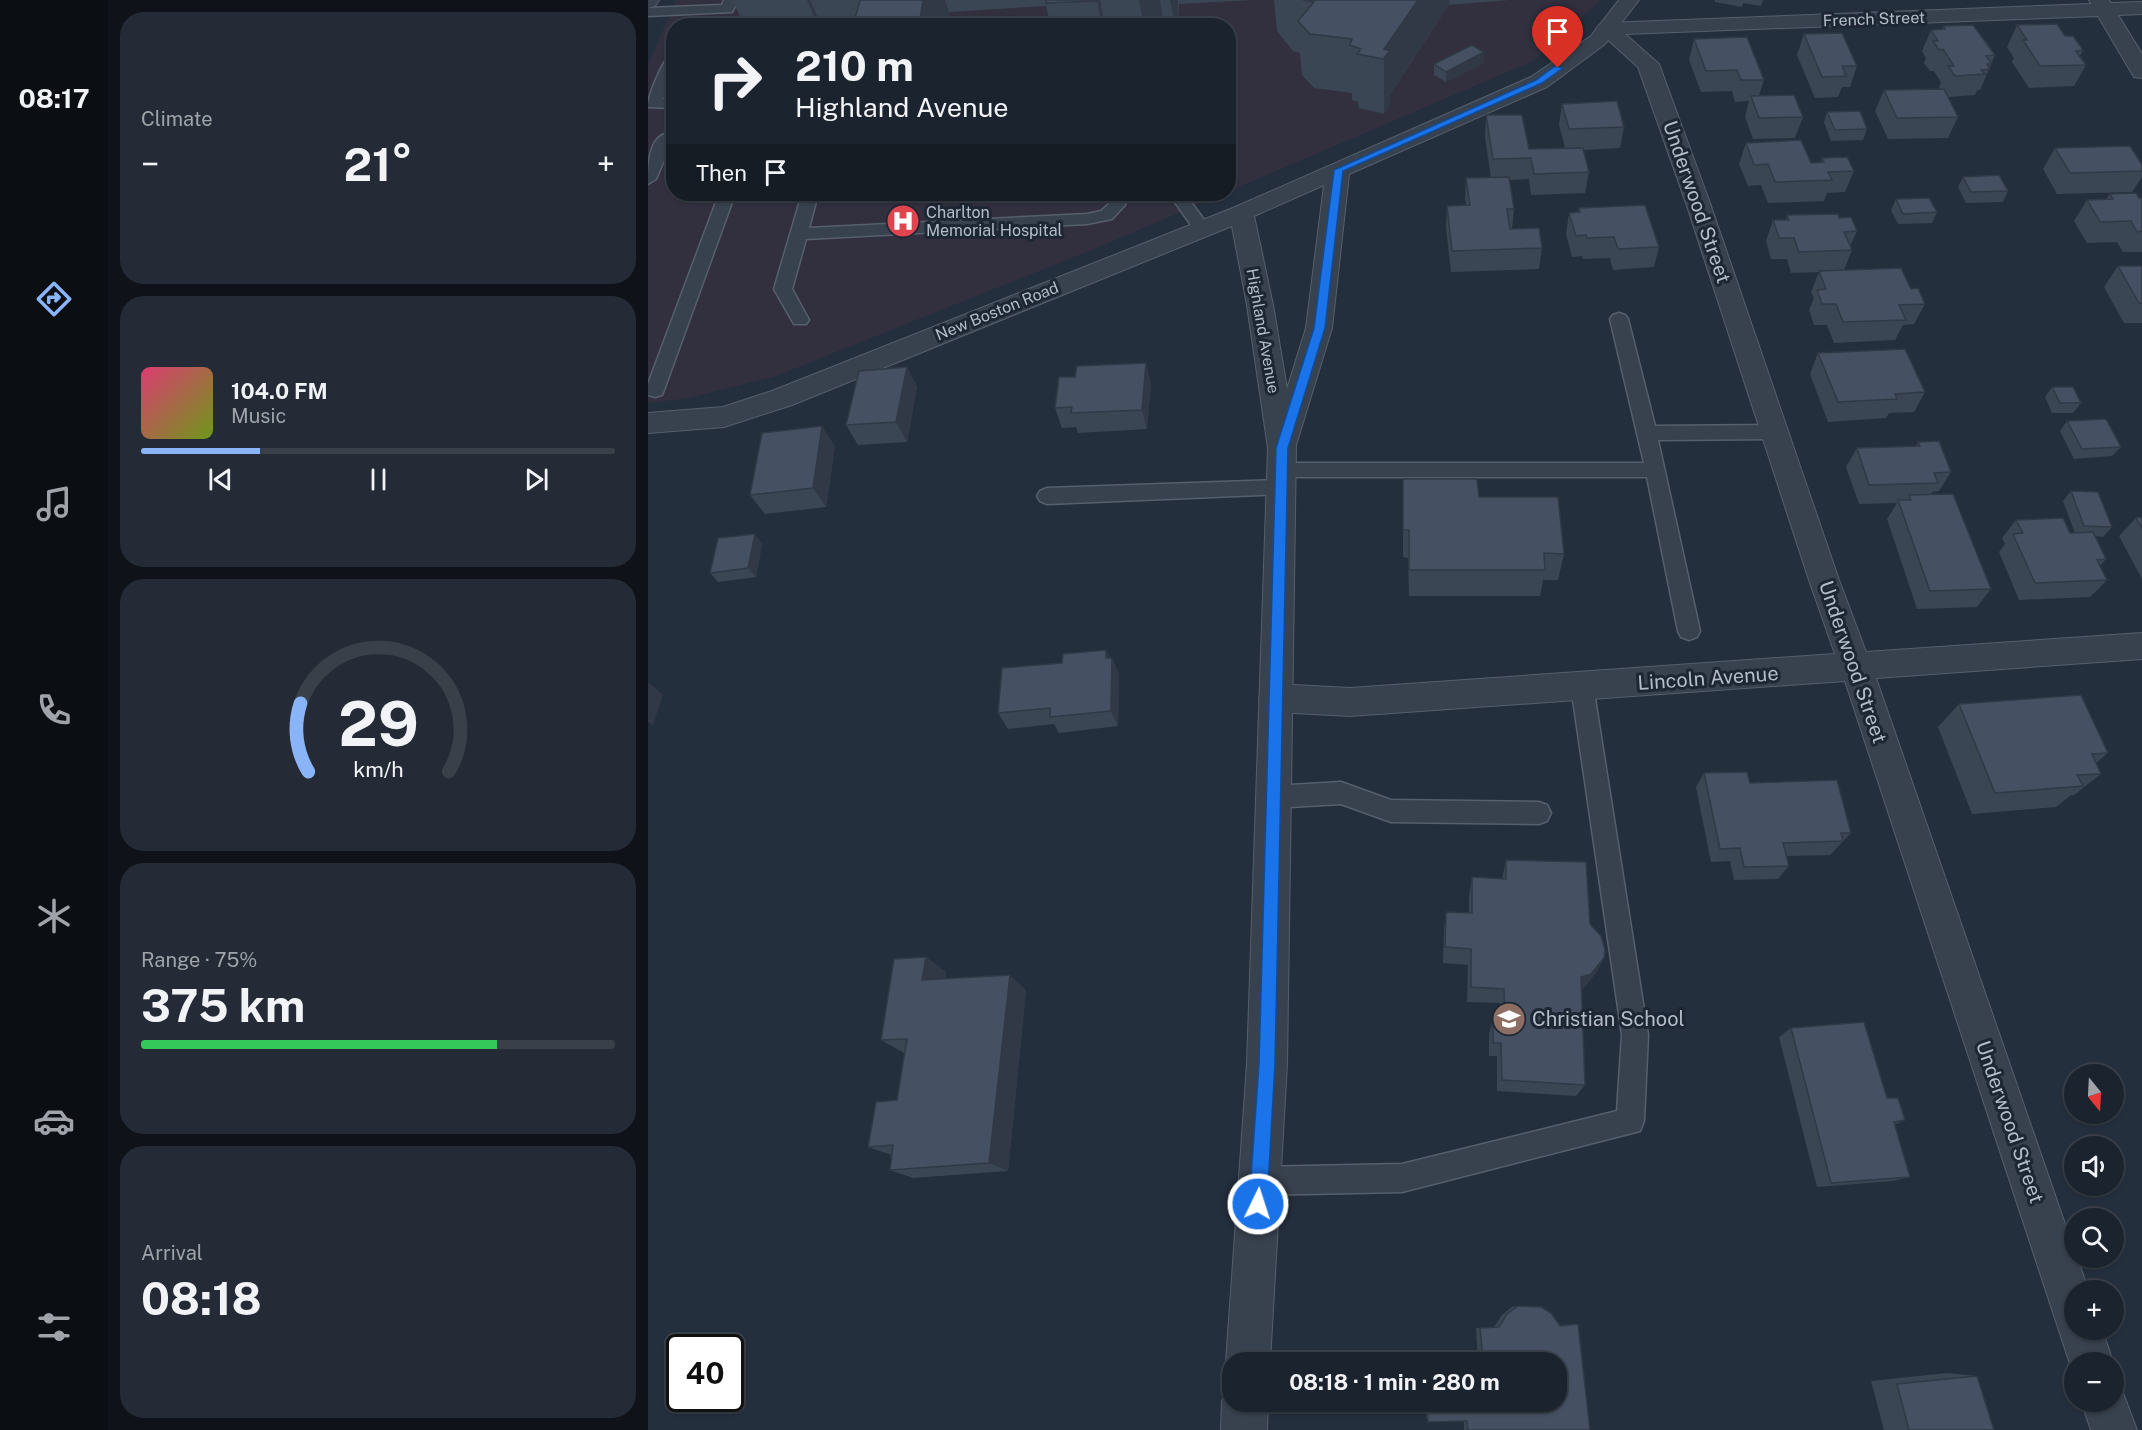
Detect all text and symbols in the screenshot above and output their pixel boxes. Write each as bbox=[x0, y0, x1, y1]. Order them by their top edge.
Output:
pin bbox=[1532, 6, 1583, 68]
street label: French Street bbox=[1823, 8, 1925, 30]
icon: arrive bbox=[1541, 15, 1574, 48]
text: 210 m bbox=[795, 41, 914, 90]
icon: right bbox=[696, 42, 774, 120]
text: 08:17 bbox=[18, 82, 90, 114]
text: Highland Avenue bbox=[795, 91, 1009, 123]
text: Climate bbox=[141, 107, 213, 131]
street label: Underwood Street bbox=[1658, 118, 1736, 286]
text: 21° bbox=[343, 138, 413, 191]
text: − bbox=[141, 145, 159, 183]
text: + bbox=[597, 145, 615, 183]
icon: arrive bbox=[759, 156, 792, 189]
text: Then bbox=[696, 160, 747, 186]
hospital icon: Charlton Memorial Hospital bbox=[885, 203, 921, 239]
place label: Charlton Memorial Hospital bbox=[926, 203, 1063, 240]
street label: Highland Avenue bbox=[1243, 267, 1283, 395]
icon: directions bbox=[33, 278, 75, 320]
street label: New Boston Road bbox=[933, 278, 1061, 344]
text: 104.0 FM bbox=[231, 378, 328, 404]
text: Music bbox=[231, 404, 286, 428]
icon: previous bbox=[204, 463, 237, 496]
icon: pause bbox=[362, 463, 395, 496]
icon: next bbox=[520, 463, 553, 496]
icon: music bbox=[33, 483, 75, 525]
street label: Underwood Street bbox=[1814, 578, 1892, 746]
street label: Lincoln Avenue bbox=[1637, 661, 1779, 695]
text: 29 bbox=[338, 687, 418, 760]
icon: phone bbox=[33, 689, 75, 731]
text: km/h bbox=[353, 757, 403, 782]
icon: climate bbox=[33, 895, 75, 937]
text: Range · 75% bbox=[141, 948, 257, 972]
text: 375 km bbox=[141, 979, 305, 1032]
school or university icon: Christian School bbox=[1491, 1001, 1527, 1037]
place label: Christian School bbox=[1532, 1007, 1685, 1031]
street label: Underwood Street bbox=[1971, 1038, 2049, 1206]
north arrow bbox=[2064, 1064, 2124, 1124]
map controls bbox=[2064, 1064, 2124, 1412]
icon: car bbox=[33, 1100, 75, 1142]
button: sound bbox=[2064, 1136, 2124, 1196]
position arrow bbox=[1226, 1172, 1290, 1236]
button: search bbox=[2064, 1208, 2124, 1268]
text: Arrival bbox=[141, 1241, 203, 1265]
text: 08:18 bbox=[141, 1272, 262, 1325]
button: + bbox=[2064, 1280, 2124, 1340]
icon: filters bbox=[33, 1306, 75, 1348]
speed limit sign: 40 bbox=[666, 1334, 744, 1412]
button: − bbox=[2064, 1352, 2124, 1412]
text: 08:18 · 1 min · 280 m bbox=[1289, 1369, 1500, 1395]

